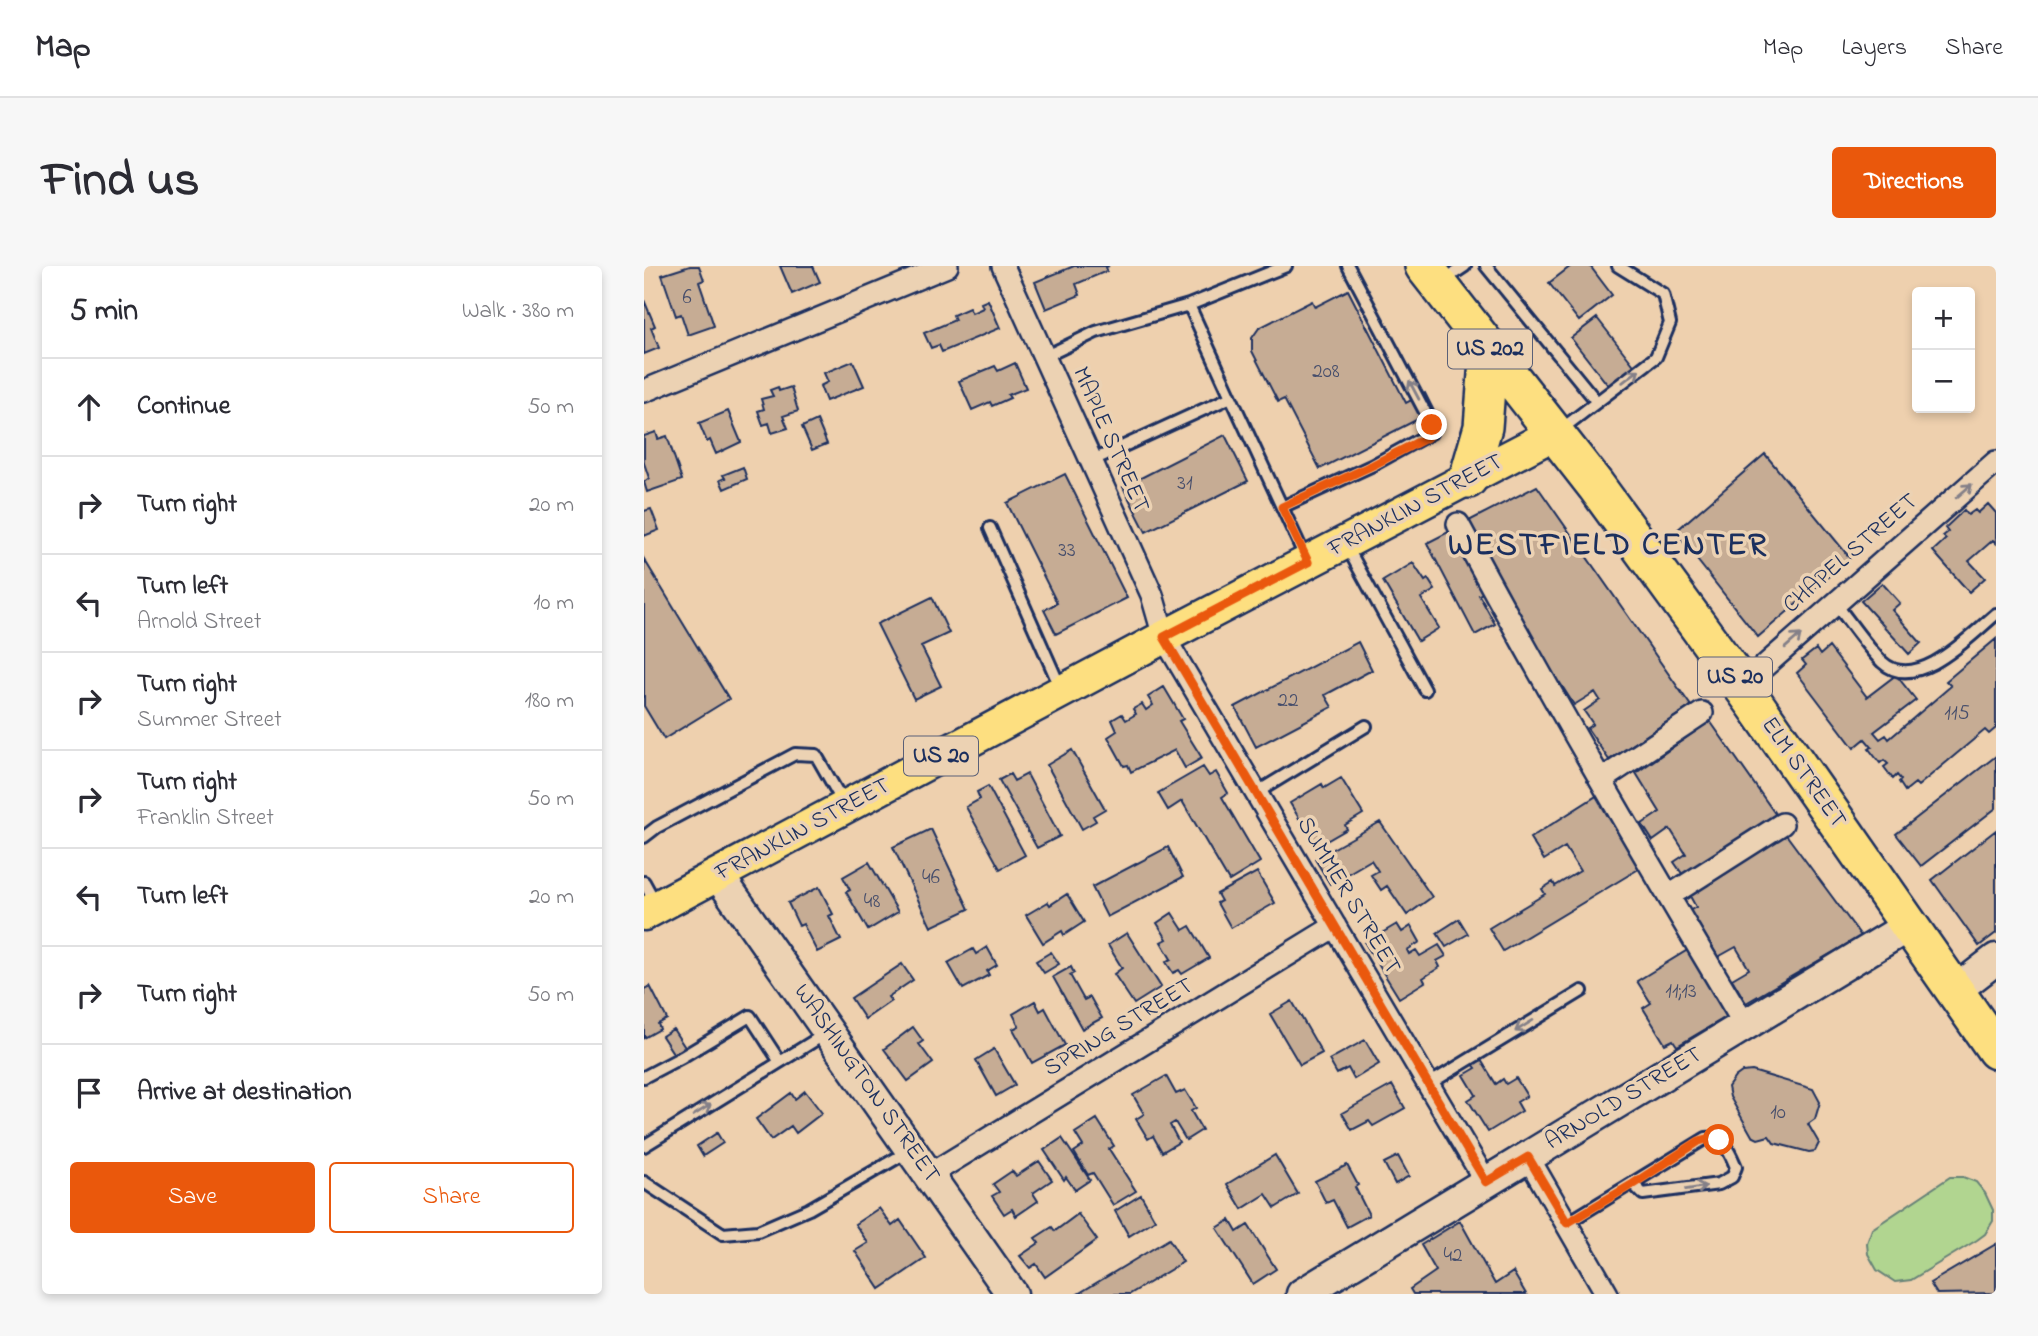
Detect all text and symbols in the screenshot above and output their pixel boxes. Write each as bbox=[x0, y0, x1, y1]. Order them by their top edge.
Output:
text: Map bbox=[35, 24, 91, 72]
text: Map bbox=[1763, 31, 1803, 66]
text: Layers bbox=[1841, 31, 1907, 66]
text: Share bbox=[1945, 31, 2003, 66]
text: Find us bbox=[42, 146, 199, 218]
button: Directions bbox=[1832, 147, 1996, 218]
house number: 6 bbox=[682, 283, 692, 313]
map controls bbox=[1912, 287, 1975, 413]
button: + bbox=[1912, 287, 1975, 350]
text: 5 min bbox=[70, 290, 138, 334]
text: Walk · 380 m bbox=[462, 295, 574, 328]
road number: US 202 bbox=[1448, 330, 1532, 368]
button: − bbox=[1912, 350, 1975, 413]
house number: 208 bbox=[1312, 357, 1340, 387]
street label: MAPLE STREET bbox=[1062, 361, 1158, 519]
one-way arrow bbox=[1621, 369, 1639, 384]
one-way arrow bbox=[1407, 380, 1421, 400]
icon: ahead bbox=[70, 388, 108, 426]
text: Continue bbox=[137, 388, 230, 426]
text: 50 m bbox=[527, 391, 574, 424]
route end bbox=[1416, 409, 1447, 440]
street label: FRANKLIN STREET bbox=[1321, 445, 1510, 567]
house number: 31 bbox=[1177, 469, 1193, 499]
one-way arrow bbox=[1954, 483, 1972, 499]
street label: CHAPEL STREET bbox=[1776, 485, 1926, 623]
icon: right bbox=[70, 486, 108, 524]
text: Turn right bbox=[137, 486, 237, 524]
text: 20 m bbox=[529, 489, 574, 522]
district label: WESTFIELD CENTER bbox=[1448, 523, 1768, 570]
house number: 33 bbox=[1058, 536, 1076, 566]
text: Turn left bbox=[137, 568, 228, 606]
icon: left bbox=[70, 584, 108, 622]
text: 10 m bbox=[533, 587, 574, 620]
text: Arnold Street bbox=[137, 606, 261, 639]
one-way arrow bbox=[1784, 633, 1802, 649]
road number: US 20 bbox=[1698, 658, 1772, 696]
text: Turn right bbox=[137, 666, 237, 704]
icon: right bbox=[70, 682, 108, 720]
text: 180 m bbox=[525, 685, 574, 718]
house number: 22 bbox=[1278, 686, 1298, 716]
house number: 115 bbox=[1944, 699, 1970, 729]
text: Summer Street bbox=[137, 704, 282, 737]
street label: ELM STREET bbox=[1752, 710, 1855, 836]
road number: US 20 bbox=[904, 736, 978, 776]
text: Turn right bbox=[137, 764, 237, 802]
street label: FRANKLIN STREET bbox=[708, 769, 897, 891]
icon: right bbox=[70, 780, 108, 818]
text: 50 m bbox=[527, 783, 574, 816]
text: Franklin Street bbox=[137, 802, 274, 835]
street label: SUMMER STREET bbox=[1287, 810, 1409, 982]
house number: 46 bbox=[922, 863, 940, 893]
icon: left bbox=[70, 878, 108, 916]
text: Turn left bbox=[137, 878, 228, 916]
text: 20 m bbox=[529, 881, 574, 914]
house number: 48 bbox=[864, 887, 880, 917]
street label: SPRING STREET bbox=[1037, 969, 1201, 1087]
icon: right bbox=[70, 976, 108, 1014]
text: Turn right bbox=[137, 976, 237, 1014]
street label: WASHINGTON STREET bbox=[784, 977, 948, 1191]
house number: 11;13 bbox=[1665, 977, 1697, 1007]
text: 50 m bbox=[527, 979, 574, 1012]
one-way arrow bbox=[1514, 1020, 1534, 1034]
street label: ARNOLD STREET bbox=[1539, 1038, 1709, 1160]
icon: arrive bbox=[70, 1074, 108, 1112]
text: Arrive at destination bbox=[137, 1074, 352, 1112]
house number: 10 bbox=[1770, 1098, 1786, 1128]
one-way arrow bbox=[692, 1103, 712, 1117]
route start bbox=[1703, 1124, 1734, 1155]
button: Save bbox=[70, 1162, 315, 1233]
button: Share bbox=[329, 1162, 574, 1233]
one-way arrow bbox=[1684, 1181, 1707, 1194]
house number: 42 bbox=[1443, 1241, 1463, 1271]

